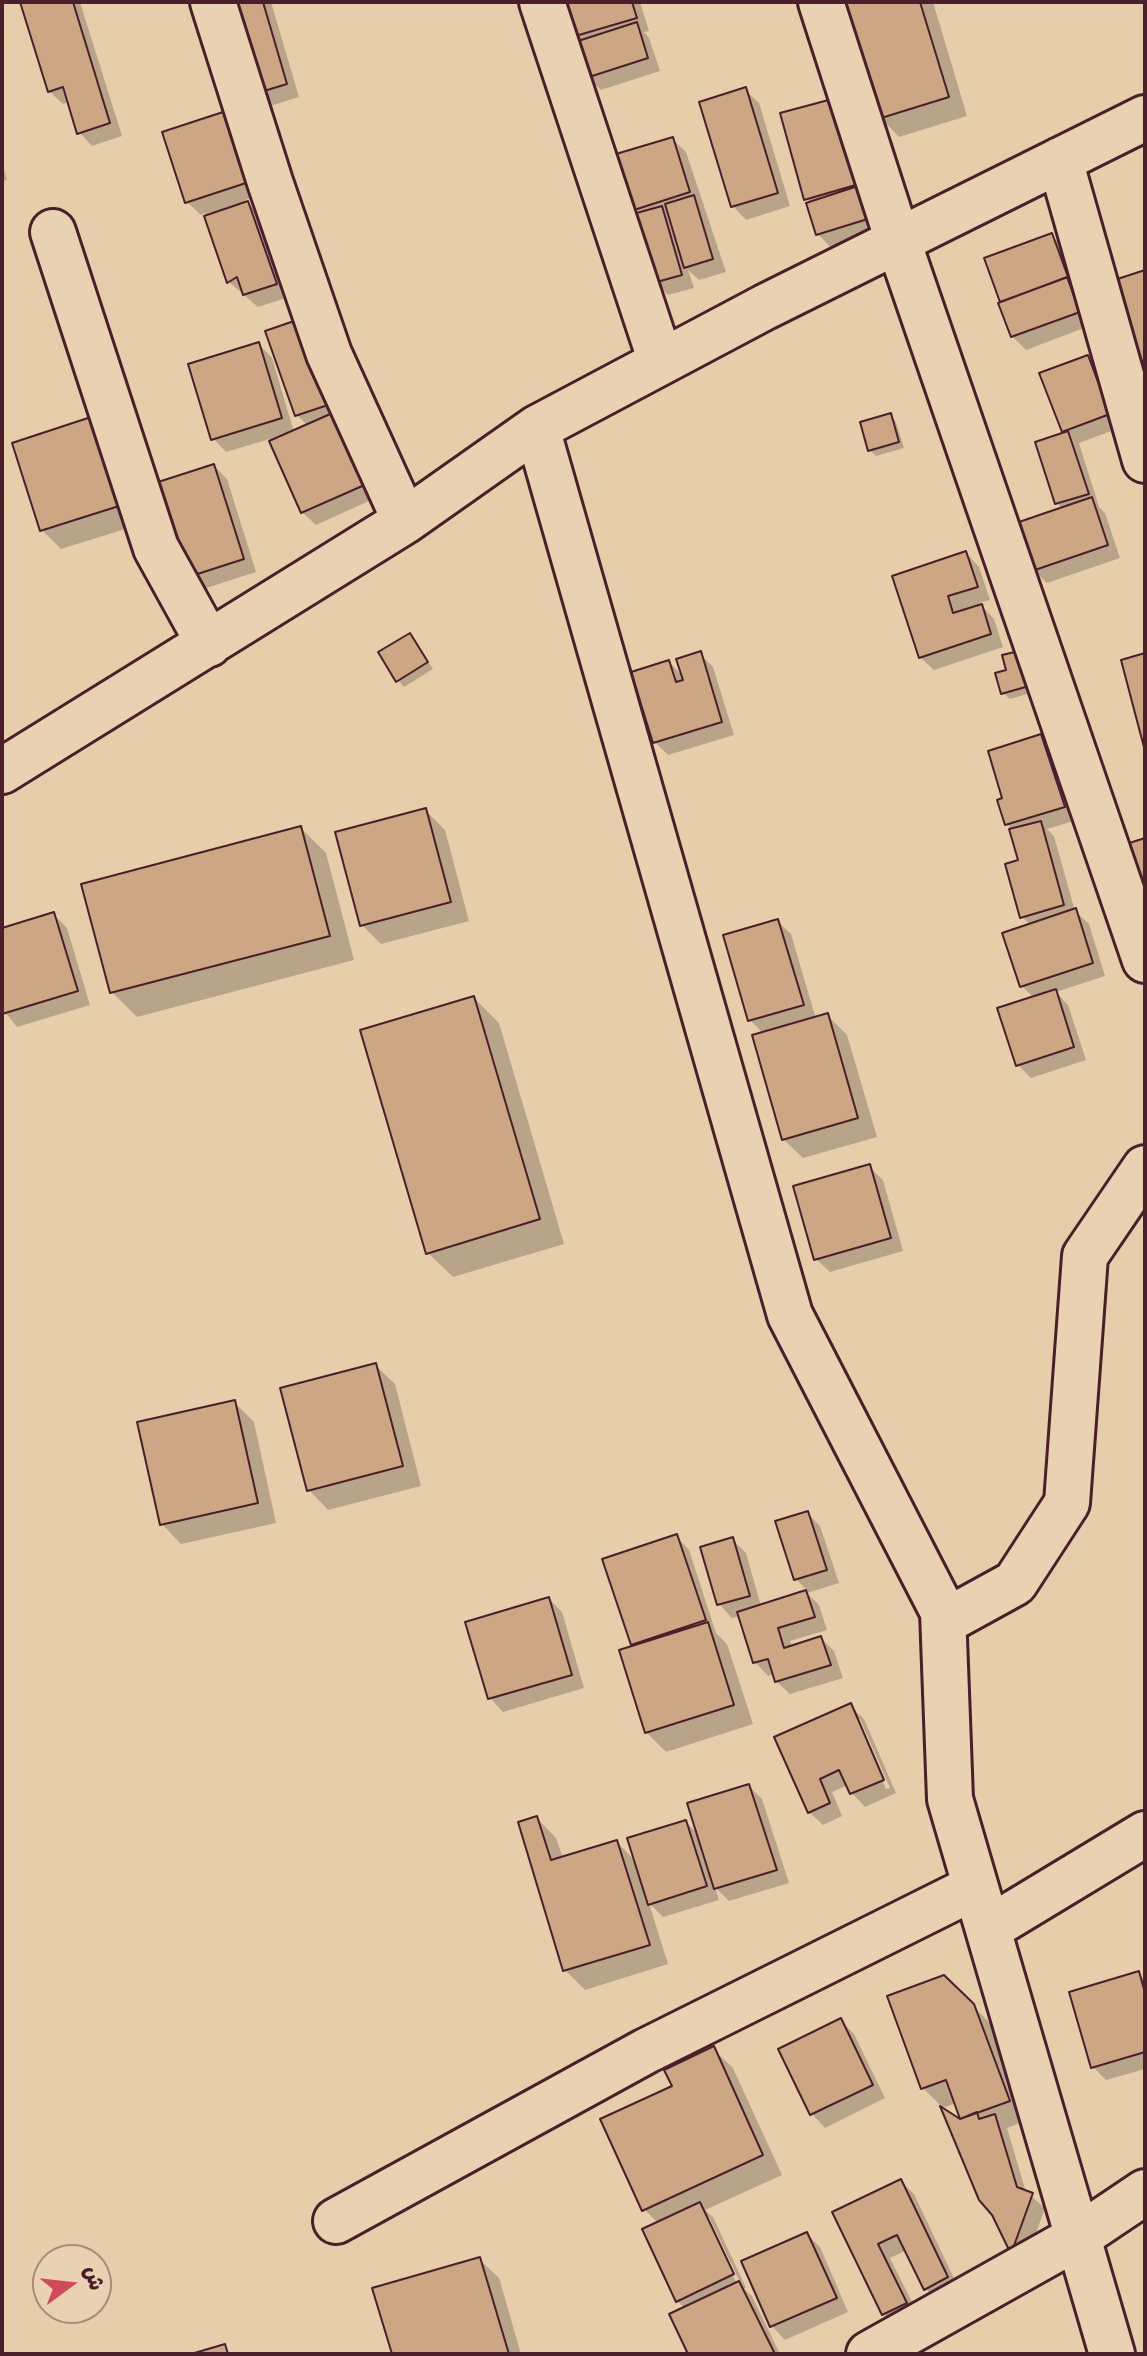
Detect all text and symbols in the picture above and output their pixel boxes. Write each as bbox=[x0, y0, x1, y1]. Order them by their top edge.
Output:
north arrow bbox=[32, 2244, 112, 2324]
text: ش bbox=[77, 2263, 110, 2294]

